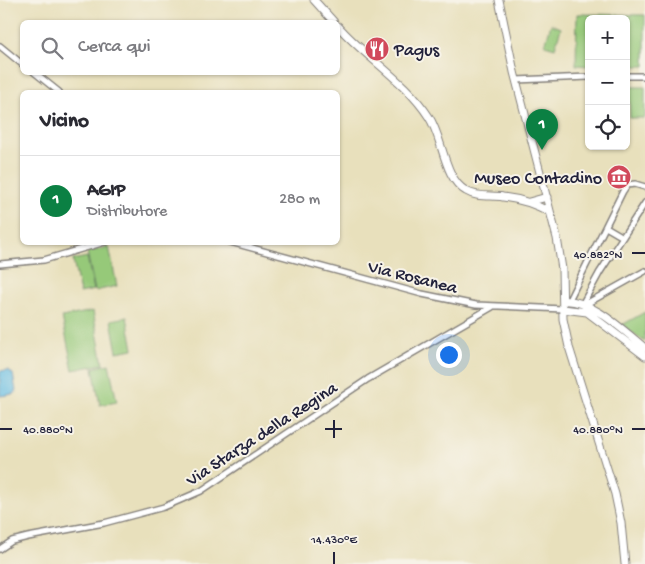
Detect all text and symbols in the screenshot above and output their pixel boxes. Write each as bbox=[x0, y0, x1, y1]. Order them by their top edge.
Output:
map controls bbox=[585, 15, 630, 150]
button: + bbox=[585, 15, 630, 60]
search box bbox=[20, 20, 340, 75]
icon: search bbox=[38, 34, 66, 62]
text: Cerca qui bbox=[78, 36, 151, 59]
restaurant icon: Pagus bbox=[364, 36, 390, 62]
place label: Pagus bbox=[393, 41, 441, 62]
button: − bbox=[585, 60, 630, 105]
button: locate bbox=[585, 105, 630, 150]
pin: 1 bbox=[526, 109, 558, 150]
text: Vicino bbox=[40, 110, 89, 135]
museum icon: Museo Contadino bbox=[606, 164, 632, 190]
place label: Museo Contadino bbox=[474, 169, 602, 190]
text: AGIP bbox=[87, 180, 125, 203]
text: 1 bbox=[53, 191, 59, 210]
text: 280 m bbox=[279, 191, 320, 210]
text: Distributore bbox=[87, 203, 167, 222]
text: 40.882°N bbox=[574, 249, 622, 263]
street label: Via Rosanea bbox=[365, 257, 460, 300]
your location bbox=[436, 342, 462, 368]
street label: Via Starza della Regina bbox=[182, 378, 343, 492]
text: 40.880°N bbox=[23, 424, 73, 438]
text: 40.880°N bbox=[573, 424, 623, 438]
text: 14.430°E bbox=[310, 534, 357, 548]

